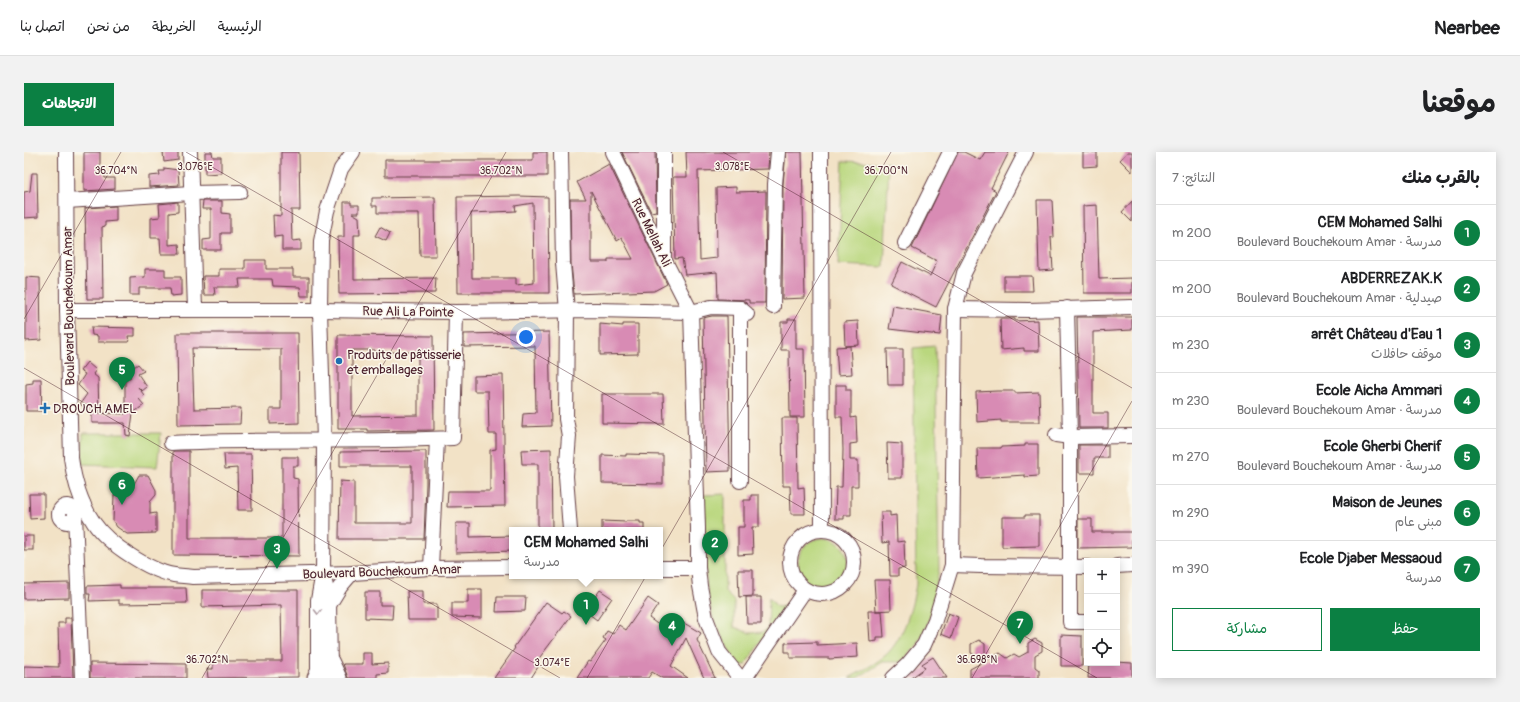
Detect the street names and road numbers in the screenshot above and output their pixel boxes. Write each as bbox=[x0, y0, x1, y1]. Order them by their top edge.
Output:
street label: Rue Mellah Ali bbox=[628, 196, 675, 269]
street label: Boulevard Bouchekoum Amar bbox=[60, 226, 78, 386]
street label: Rue Ali La Pointe bbox=[362, 303, 454, 321]
street label: Boulevard Bouchekoum Amar bbox=[302, 561, 462, 583]

